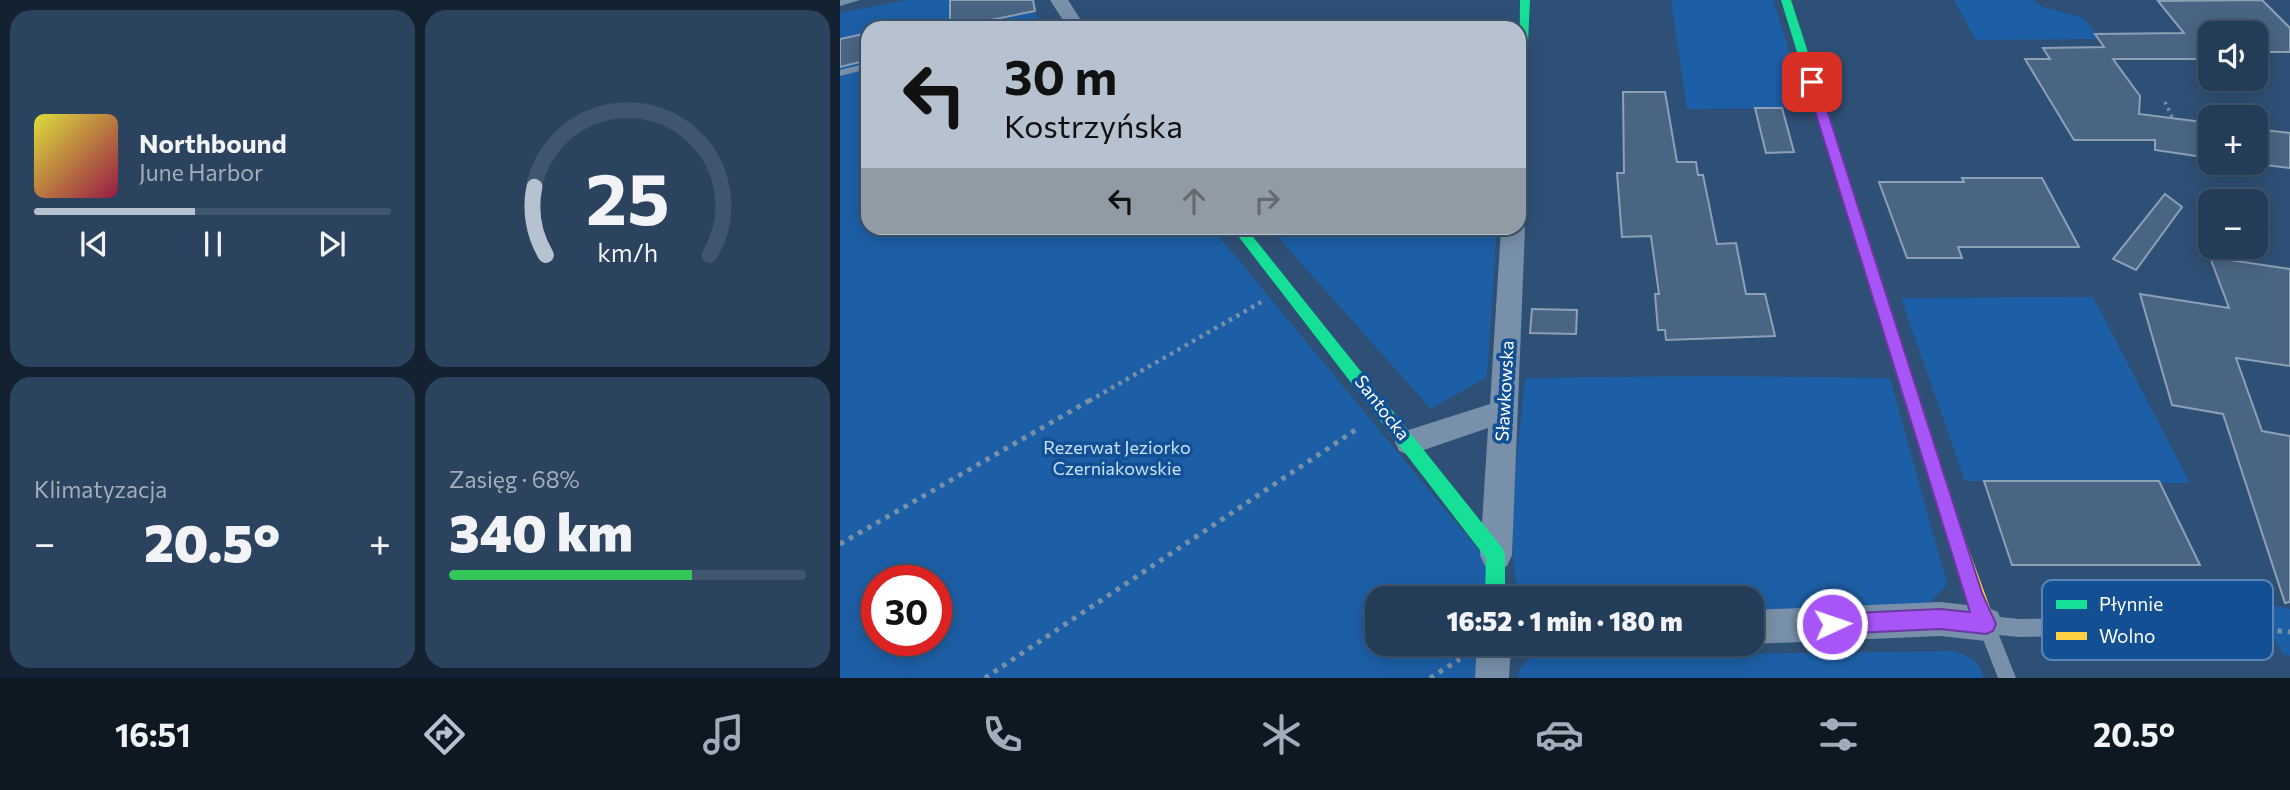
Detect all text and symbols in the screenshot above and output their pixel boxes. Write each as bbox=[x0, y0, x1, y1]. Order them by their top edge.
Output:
map controls bbox=[2198, 21, 2268, 259]
button: sound bbox=[2198, 21, 2268, 91]
text: 30 m bbox=[1004, 45, 1117, 105]
icon: left bbox=[889, 49, 980, 140]
pin bbox=[1782, 52, 1842, 112]
icon: arrive bbox=[1793, 63, 1831, 101]
text: Kostrzyńska bbox=[1004, 105, 1183, 145]
button: + bbox=[2198, 105, 2268, 175]
text: Northbound bbox=[139, 127, 287, 158]
text: 25 bbox=[586, 151, 669, 240]
text: June Harbor bbox=[139, 158, 263, 186]
icon: left bbox=[1102, 182, 1140, 220]
icon: ahead bbox=[1175, 182, 1213, 220]
icon: right bbox=[1248, 182, 1286, 220]
button: − bbox=[2198, 189, 2268, 259]
icon: previous bbox=[75, 225, 113, 263]
icon: pause bbox=[194, 225, 232, 263]
icon: next bbox=[313, 225, 351, 263]
text: km/h bbox=[597, 237, 658, 267]
street label: Sławkowska bbox=[1490, 340, 1518, 442]
street label: Santocka bbox=[1351, 371, 1415, 444]
park label: Rezerwat Jeziorko Czerniakowskie bbox=[1043, 436, 1191, 479]
text: Zasięg · 68% bbox=[449, 465, 580, 493]
text: Klimatyzacja bbox=[34, 475, 167, 503]
text: 340 km bbox=[449, 499, 633, 563]
text: 20.5° bbox=[144, 509, 280, 573]
text: − bbox=[34, 518, 56, 565]
text: + bbox=[369, 518, 391, 565]
speed limit sign: 30 bbox=[861, 565, 952, 656]
legend bbox=[2042, 580, 2273, 660]
position arrow bbox=[1795, 587, 1869, 661]
text: Płynnie bbox=[2099, 592, 2163, 615]
text: 16:52 · 1 min · 180 m bbox=[1446, 605, 1683, 636]
text: Wolno bbox=[2099, 624, 2155, 647]
icon: directions bbox=[420, 710, 469, 759]
icon: music bbox=[699, 710, 748, 759]
icon: phone bbox=[978, 710, 1027, 759]
icon: climate bbox=[1257, 710, 1306, 759]
icon: car bbox=[1535, 710, 1584, 759]
icon: filters bbox=[1814, 710, 1863, 759]
text: 16:51 bbox=[115, 714, 191, 754]
text: 20.5° bbox=[2093, 714, 2175, 754]

